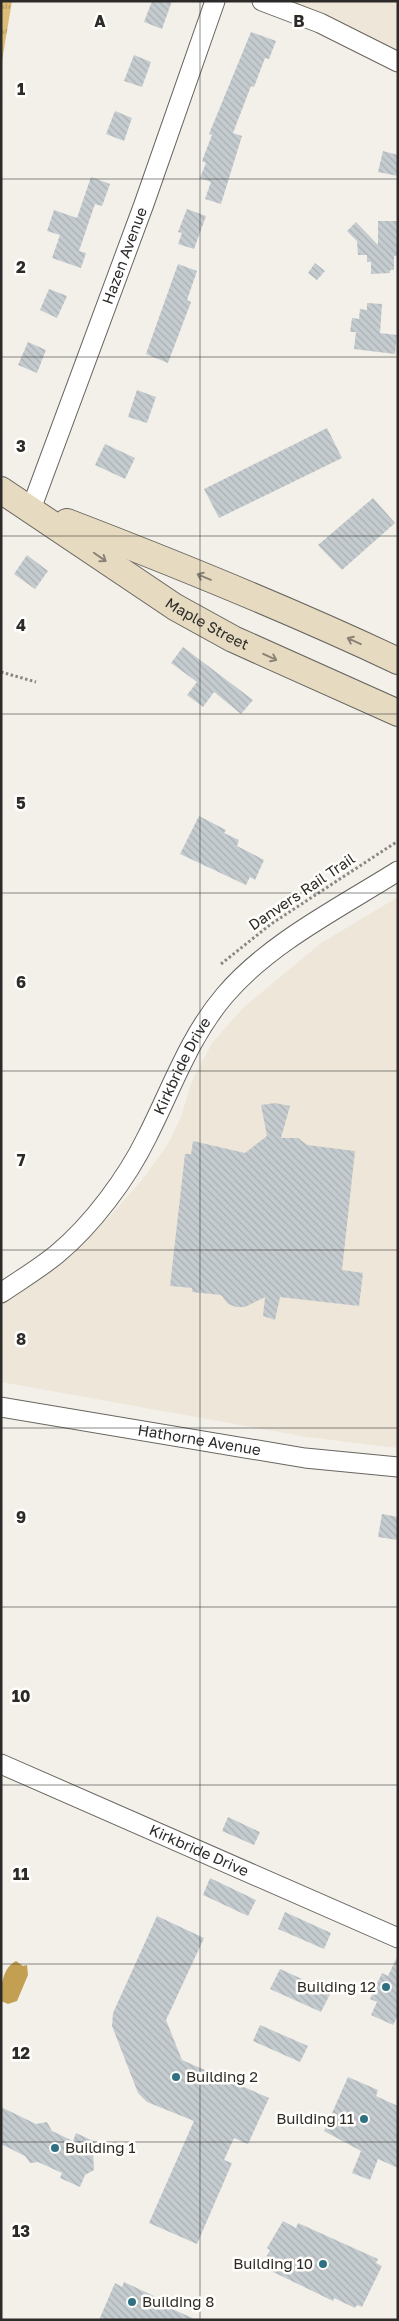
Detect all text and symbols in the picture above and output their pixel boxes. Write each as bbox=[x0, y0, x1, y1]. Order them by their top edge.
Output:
text: A bbox=[94, 11, 106, 31]
text: B bbox=[293, 11, 305, 31]
text: 1 bbox=[17, 79, 25, 99]
street label: Hazen Avenue bbox=[98, 204, 150, 307]
text: 2 bbox=[16, 257, 26, 277]
text: 3 bbox=[16, 436, 26, 456]
one-way arrow bbox=[93, 552, 107, 562]
one-way arrow bbox=[197, 572, 212, 581]
street label: Maple Street bbox=[162, 593, 252, 653]
text: 4 bbox=[16, 615, 26, 635]
one-way arrow bbox=[347, 635, 362, 645]
one-way arrow bbox=[262, 652, 277, 662]
text: 5 bbox=[16, 793, 26, 813]
street label: Danvers Rail Trail bbox=[245, 849, 358, 933]
text: 6 bbox=[16, 972, 26, 992]
street label: Kirkbride Drive bbox=[149, 1013, 214, 1117]
text: 7 bbox=[17, 1150, 26, 1170]
text: 8 bbox=[16, 1329, 26, 1349]
street label: Hathorne Avenue bbox=[136, 1420, 263, 1458]
text: 9 bbox=[16, 1507, 26, 1527]
text: 10 bbox=[12, 1686, 30, 1706]
street label: Kirkbride Drive bbox=[147, 1820, 252, 1880]
text: 11 bbox=[13, 1864, 29, 1884]
place label: Building 12 bbox=[297, 1977, 376, 1995]
marker: Building 12 bbox=[380, 1981, 392, 1993]
text: 12 bbox=[12, 2043, 30, 2063]
place label: Building 2 bbox=[186, 2067, 258, 2085]
marker: Building 2 bbox=[170, 2071, 182, 2083]
place label: Building 11 bbox=[276, 2109, 354, 2127]
marker: Building 11 bbox=[358, 2113, 370, 2125]
place label: Building 1 bbox=[65, 2138, 136, 2156]
marker: Building 1 bbox=[49, 2142, 61, 2154]
text: 13 bbox=[12, 2221, 30, 2241]
place label: Building 10 bbox=[233, 2254, 313, 2272]
marker: Building 10 bbox=[317, 2258, 329, 2270]
place label: Building 8 bbox=[142, 2292, 214, 2310]
marker: Building 8 bbox=[126, 2296, 138, 2308]

